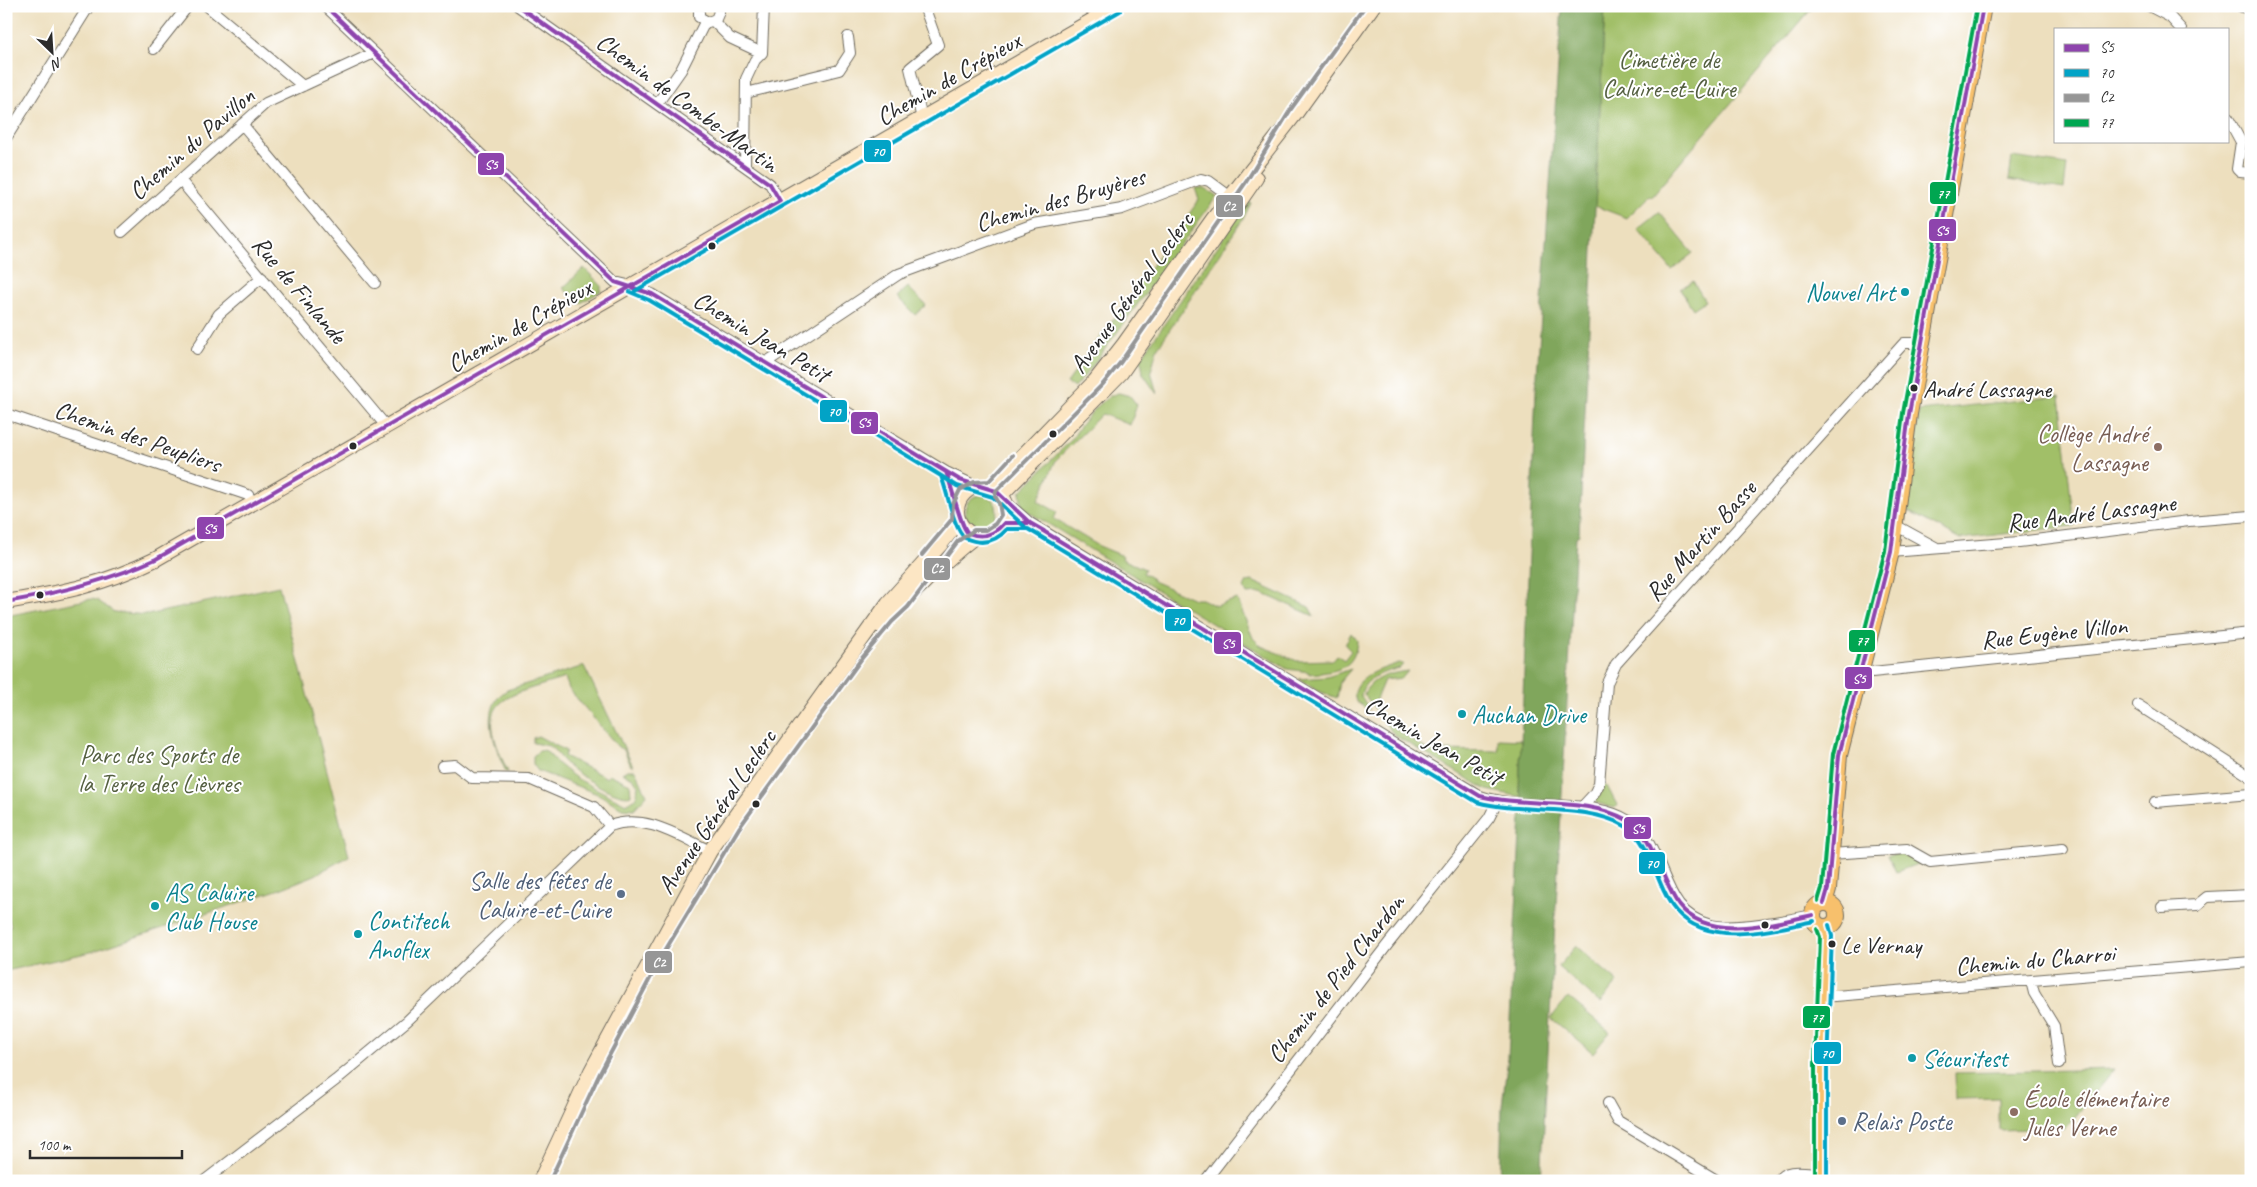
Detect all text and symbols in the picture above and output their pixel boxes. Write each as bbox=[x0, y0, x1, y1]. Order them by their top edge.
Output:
street label: Chemin de Crépieux bbox=[870, 23, 1029, 133]
street label: Chemin de Combe-Martin bbox=[590, 26, 786, 181]
north arrow bbox=[28, 28, 78, 78]
legend bbox=[2054, 28, 2230, 142]
text: S5 bbox=[2100, 38, 2115, 57]
park label: Cimetière de Caluire-et-Cuire bbox=[1602, 44, 1738, 105]
text: N bbox=[48, 54, 65, 74]
text: 70 bbox=[2100, 64, 2115, 83]
street label: Chemin du Pavillon bbox=[122, 80, 262, 207]
text: C2 bbox=[2100, 88, 2115, 107]
text: 77 bbox=[2100, 114, 2115, 133]
line badge: 70 bbox=[863, 139, 892, 163]
text: 70 bbox=[872, 143, 886, 160]
line badge: S5 bbox=[477, 152, 505, 176]
text: S5 bbox=[484, 156, 499, 173]
street label: Chemin des Bruyères bbox=[972, 160, 1151, 239]
line badge: 77 bbox=[1929, 181, 1957, 205]
text: 77 bbox=[1937, 185, 1951, 202]
line badge: C2 bbox=[1215, 194, 1244, 218]
text: C2 bbox=[1223, 198, 1237, 215]
street label: Avenue Général Leclerc bbox=[1062, 205, 1202, 380]
line badge: S5 bbox=[1928, 218, 1957, 242]
text: S5 bbox=[1935, 222, 1950, 239]
street label: Rue de Finlande bbox=[245, 229, 355, 352]
unlabelled marker bbox=[707, 241, 717, 251]
street label: Chemin de Crépieux bbox=[441, 270, 600, 380]
place label: Nouvel Art bbox=[1805, 277, 1898, 309]
street label: Chemin Jean Petit bbox=[687, 284, 839, 392]
marker: Nouvel Art bbox=[1899, 286, 1911, 298]
place label: André Lassagne bbox=[1923, 374, 2053, 404]
marker: André Lassagne bbox=[1909, 383, 1919, 393]
street label: Chemin des Peupliers bbox=[50, 394, 227, 481]
line badge: 70 bbox=[819, 399, 848, 423]
text: 70 bbox=[828, 403, 842, 420]
line badge: S5 bbox=[850, 411, 879, 435]
text: S5 bbox=[857, 414, 872, 431]
place label: Collège André Lassagne bbox=[2037, 418, 2152, 479]
unlabelled marker bbox=[1048, 429, 1058, 439]
unlabelled marker bbox=[348, 441, 358, 451]
marker: Collège André Lassagne bbox=[2152, 441, 2164, 453]
street label: Rue Martin Basse bbox=[1638, 472, 1765, 608]
street label: Rue André Lassagne bbox=[2005, 487, 2179, 539]
line badge: S5 bbox=[196, 516, 225, 540]
text: S5 bbox=[203, 520, 218, 537]
line badge: C2 bbox=[923, 557, 951, 581]
text: C2 bbox=[931, 560, 945, 577]
unlabelled marker bbox=[35, 590, 45, 600]
line badge: 70 bbox=[1164, 608, 1192, 632]
street label: Rue Eugène Villon bbox=[1980, 609, 2129, 657]
text: 70 bbox=[1172, 612, 1186, 629]
line badge: 77 bbox=[1848, 629, 1876, 653]
line badge: S5 bbox=[1213, 631, 1242, 655]
text: 77 bbox=[1856, 632, 1870, 649]
text: S5 bbox=[1221, 635, 1236, 652]
line badge: S5 bbox=[1844, 666, 1873, 690]
text: S5 bbox=[1852, 670, 1867, 687]
street label: Chemin Jean Petit bbox=[1359, 689, 1511, 795]
place label: Auchan Drive bbox=[1472, 699, 1588, 731]
marker: Auchan Drive bbox=[1456, 708, 1468, 720]
street label: Avenue Général Leclerc bbox=[650, 722, 784, 900]
park label: Parc des Sports de la Terre des Lièvres bbox=[78, 739, 242, 800]
unlabelled marker bbox=[751, 799, 761, 809]
line badge: S5 bbox=[1623, 816, 1652, 840]
text: S5 bbox=[1631, 820, 1646, 837]
line badge: 70 bbox=[1638, 851, 1666, 875]
text: 70 bbox=[1646, 855, 1660, 872]
place label: Salle des fêtes de Caluire-et-Cuire bbox=[469, 865, 613, 926]
place label: AS Caluire Club House bbox=[165, 877, 258, 938]
street label: Chemin de Pied Chardon bbox=[1260, 886, 1413, 1070]
marker: Salle des fêtes de Caluire-et-Cuire bbox=[615, 888, 627, 900]
marker: AS Caluire Club House bbox=[149, 900, 161, 912]
place label: Contitech Anoflex bbox=[368, 905, 451, 966]
unlabelled marker bbox=[1760, 920, 1770, 930]
marker: Contitech Anoflex bbox=[352, 928, 364, 940]
place label: Le Vernay bbox=[1841, 930, 1923, 960]
street label: Chemin du Charroi bbox=[1954, 937, 2119, 983]
marker: Le Vernay bbox=[1827, 939, 1837, 949]
line badge: C2 bbox=[644, 950, 673, 974]
text: C2 bbox=[653, 954, 667, 971]
line badge: 77 bbox=[1802, 1005, 1831, 1029]
text: 77 bbox=[1811, 1009, 1825, 1026]
line badge: 70 bbox=[1813, 1041, 1842, 1065]
place label: Sécuritest bbox=[1922, 1043, 2010, 1075]
text: 70 bbox=[1821, 1045, 1835, 1062]
marker: Sécuritest bbox=[1906, 1052, 1918, 1064]
place label: École élémentaire Jules Verne bbox=[2023, 1083, 2170, 1144]
place label: Relais Poste bbox=[1852, 1106, 1954, 1138]
marker: École élémentaire Jules Verne bbox=[2008, 1106, 2020, 1118]
marker: Relais Poste bbox=[1836, 1115, 1848, 1127]
scale bar bbox=[30, 1127, 182, 1159]
text: 100 m bbox=[38, 1136, 72, 1155]

